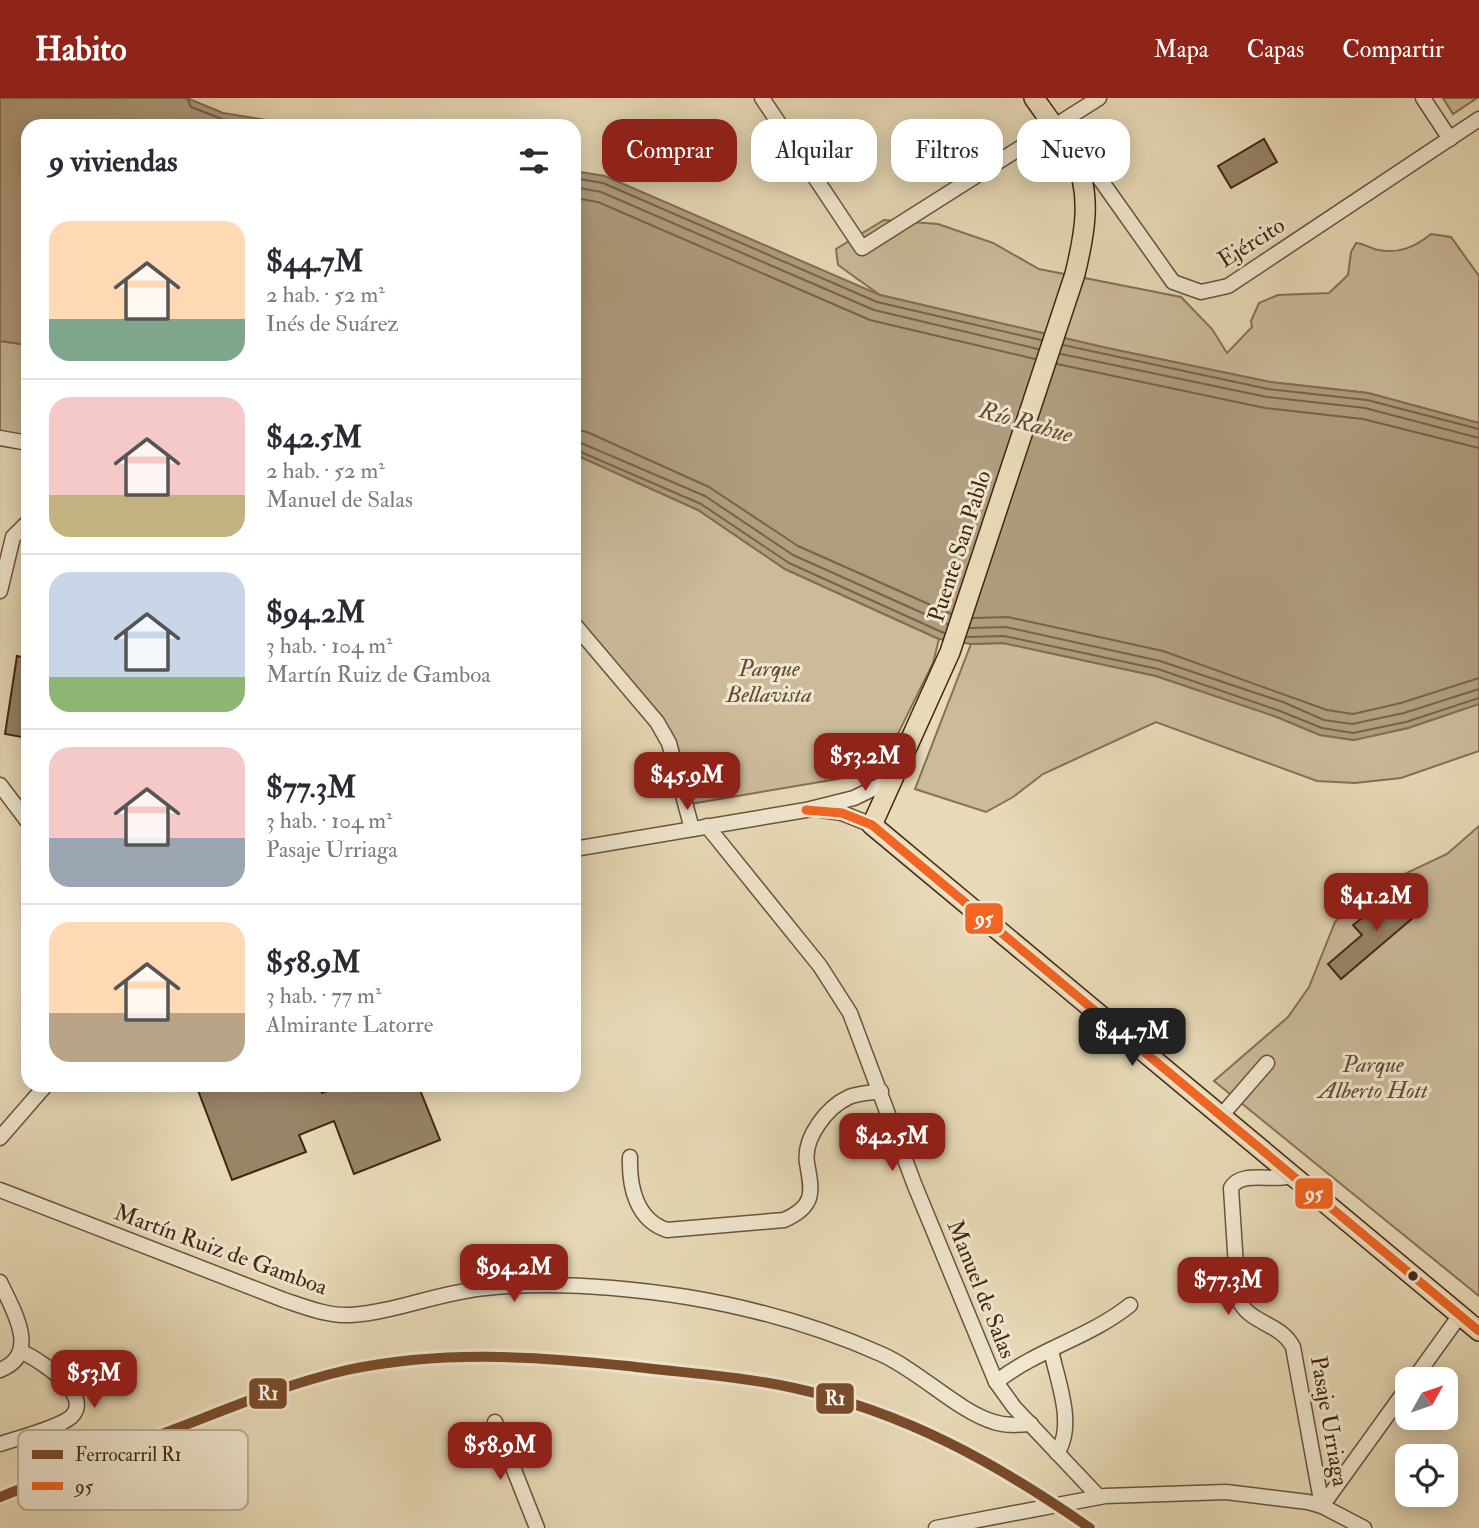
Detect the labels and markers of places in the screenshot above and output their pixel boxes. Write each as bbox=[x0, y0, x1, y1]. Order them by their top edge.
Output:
pin: $53.2M bbox=[808, 734, 922, 793]
pin: $45.9M bbox=[630, 752, 744, 812]
pin: $41.2M bbox=[1319, 874, 1433, 933]
pin: $44.7M bbox=[1075, 1009, 1189, 1068]
pin: $42.5M bbox=[835, 1114, 949, 1173]
pin: $94.2M bbox=[457, 1244, 571, 1304]
pin: $77.3M bbox=[1171, 1258, 1285, 1317]
unlabelled marker bbox=[1406, 1269, 1420, 1283]
pin: $53M bbox=[53, 1350, 135, 1410]
pin: $58.9M bbox=[443, 1422, 557, 1482]

